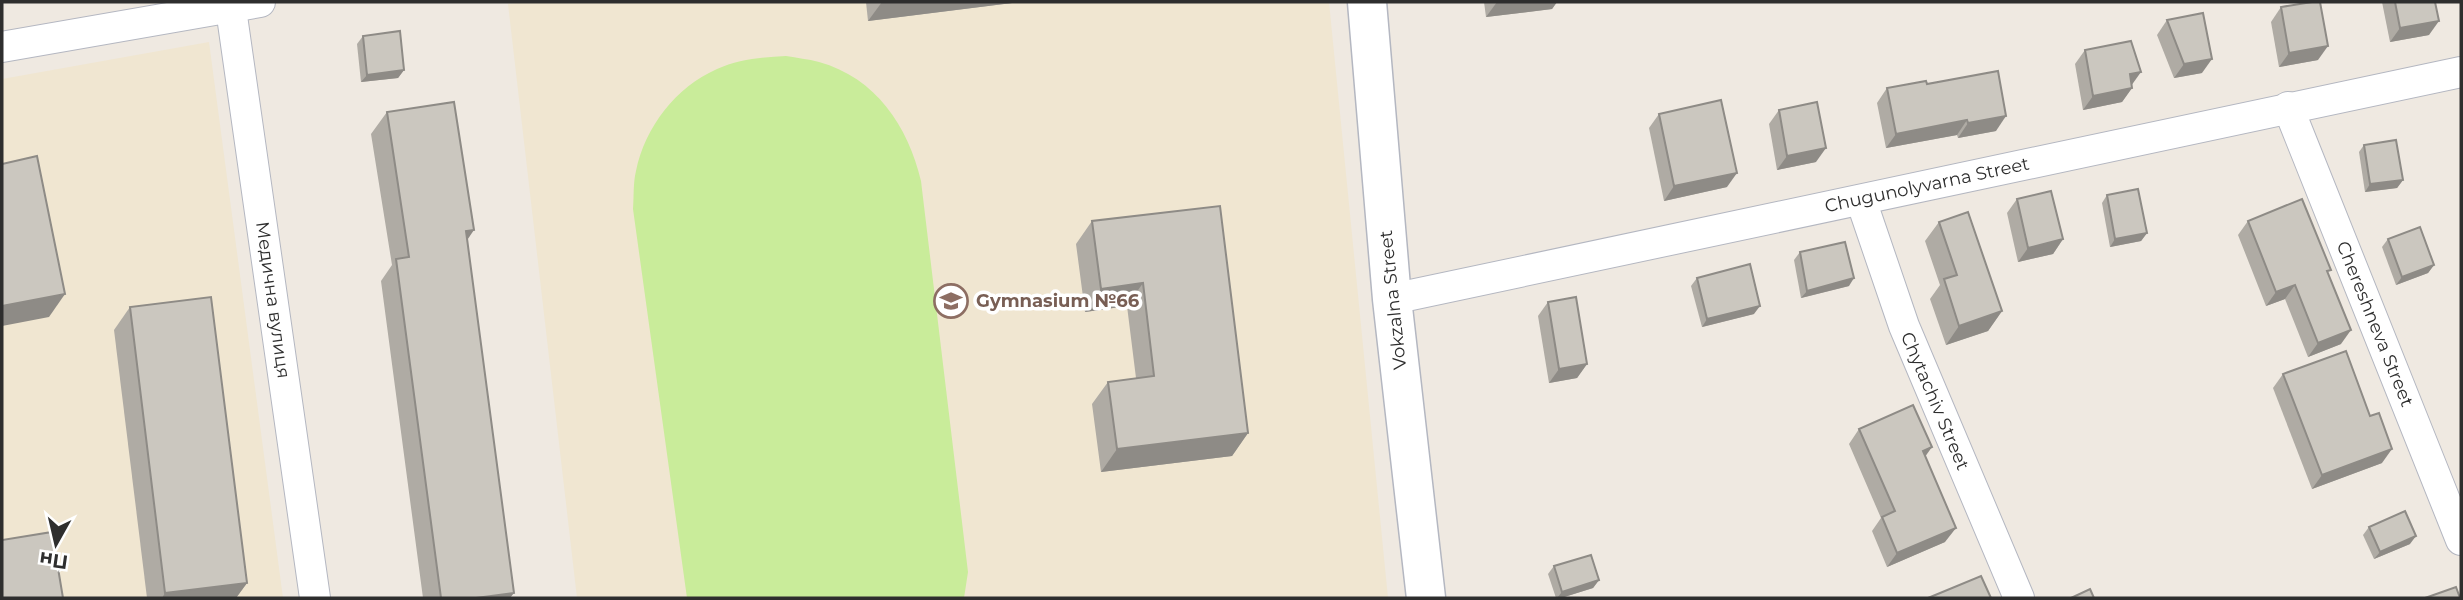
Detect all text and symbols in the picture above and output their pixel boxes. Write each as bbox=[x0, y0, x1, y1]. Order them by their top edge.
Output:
street label: Chugunolyvarna Street bbox=[1823, 153, 2031, 217]
street label: Медична вулиця bbox=[251, 220, 295, 380]
street label: Vokzalna Street bbox=[1375, 229, 1411, 371]
street label: Chereshneva Street bbox=[2332, 238, 2418, 410]
school or university icon: Gymnasium №66 bbox=[932, 282, 970, 320]
place label: Gymnasium №66 bbox=[976, 290, 1140, 312]
street label: Chytachiv Street bbox=[1896, 329, 1974, 473]
north arrow bbox=[21, 509, 91, 579]
text: Пн bbox=[38, 547, 69, 574]

